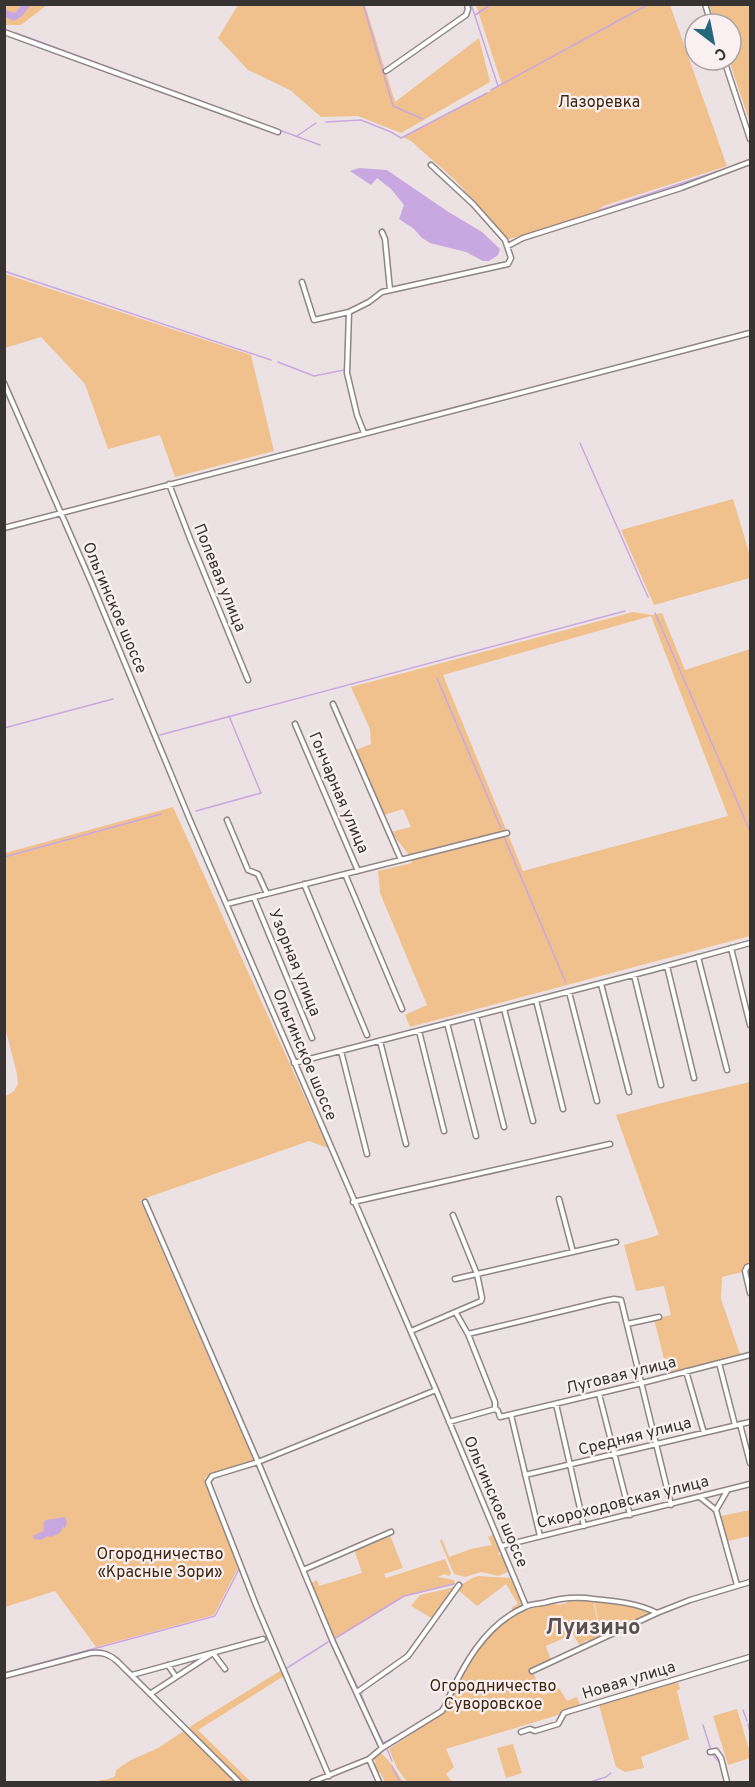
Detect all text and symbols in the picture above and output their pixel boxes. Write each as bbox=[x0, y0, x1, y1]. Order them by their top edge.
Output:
north arrow bbox=[683, 12, 743, 72]
text: С bbox=[710, 42, 730, 64]
park label: Лазоревка bbox=[558, 93, 640, 113]
street label: Полевая улица bbox=[188, 521, 250, 635]
street label: Ольгинское шоссе bbox=[77, 539, 151, 677]
street label: Гончарная улица bbox=[303, 729, 373, 857]
street label: Узорная улица bbox=[263, 906, 325, 1020]
street label: Ольгинское шоссе bbox=[267, 986, 341, 1124]
street label: Луговая улица bbox=[564, 1353, 678, 1399]
street label: Средняя улица bbox=[576, 1413, 694, 1461]
street label: Ольгинское шоссе bbox=[458, 1433, 532, 1571]
street label: Скороходовская улица bbox=[535, 1472, 711, 1534]
park label: Огородничество «Красные Зори» bbox=[97, 1545, 223, 1583]
district label: Луизино bbox=[545, 1615, 641, 1642]
street label: Новая улица bbox=[580, 1657, 678, 1705]
park label: Огородничество Суворовское bbox=[430, 1677, 556, 1715]

